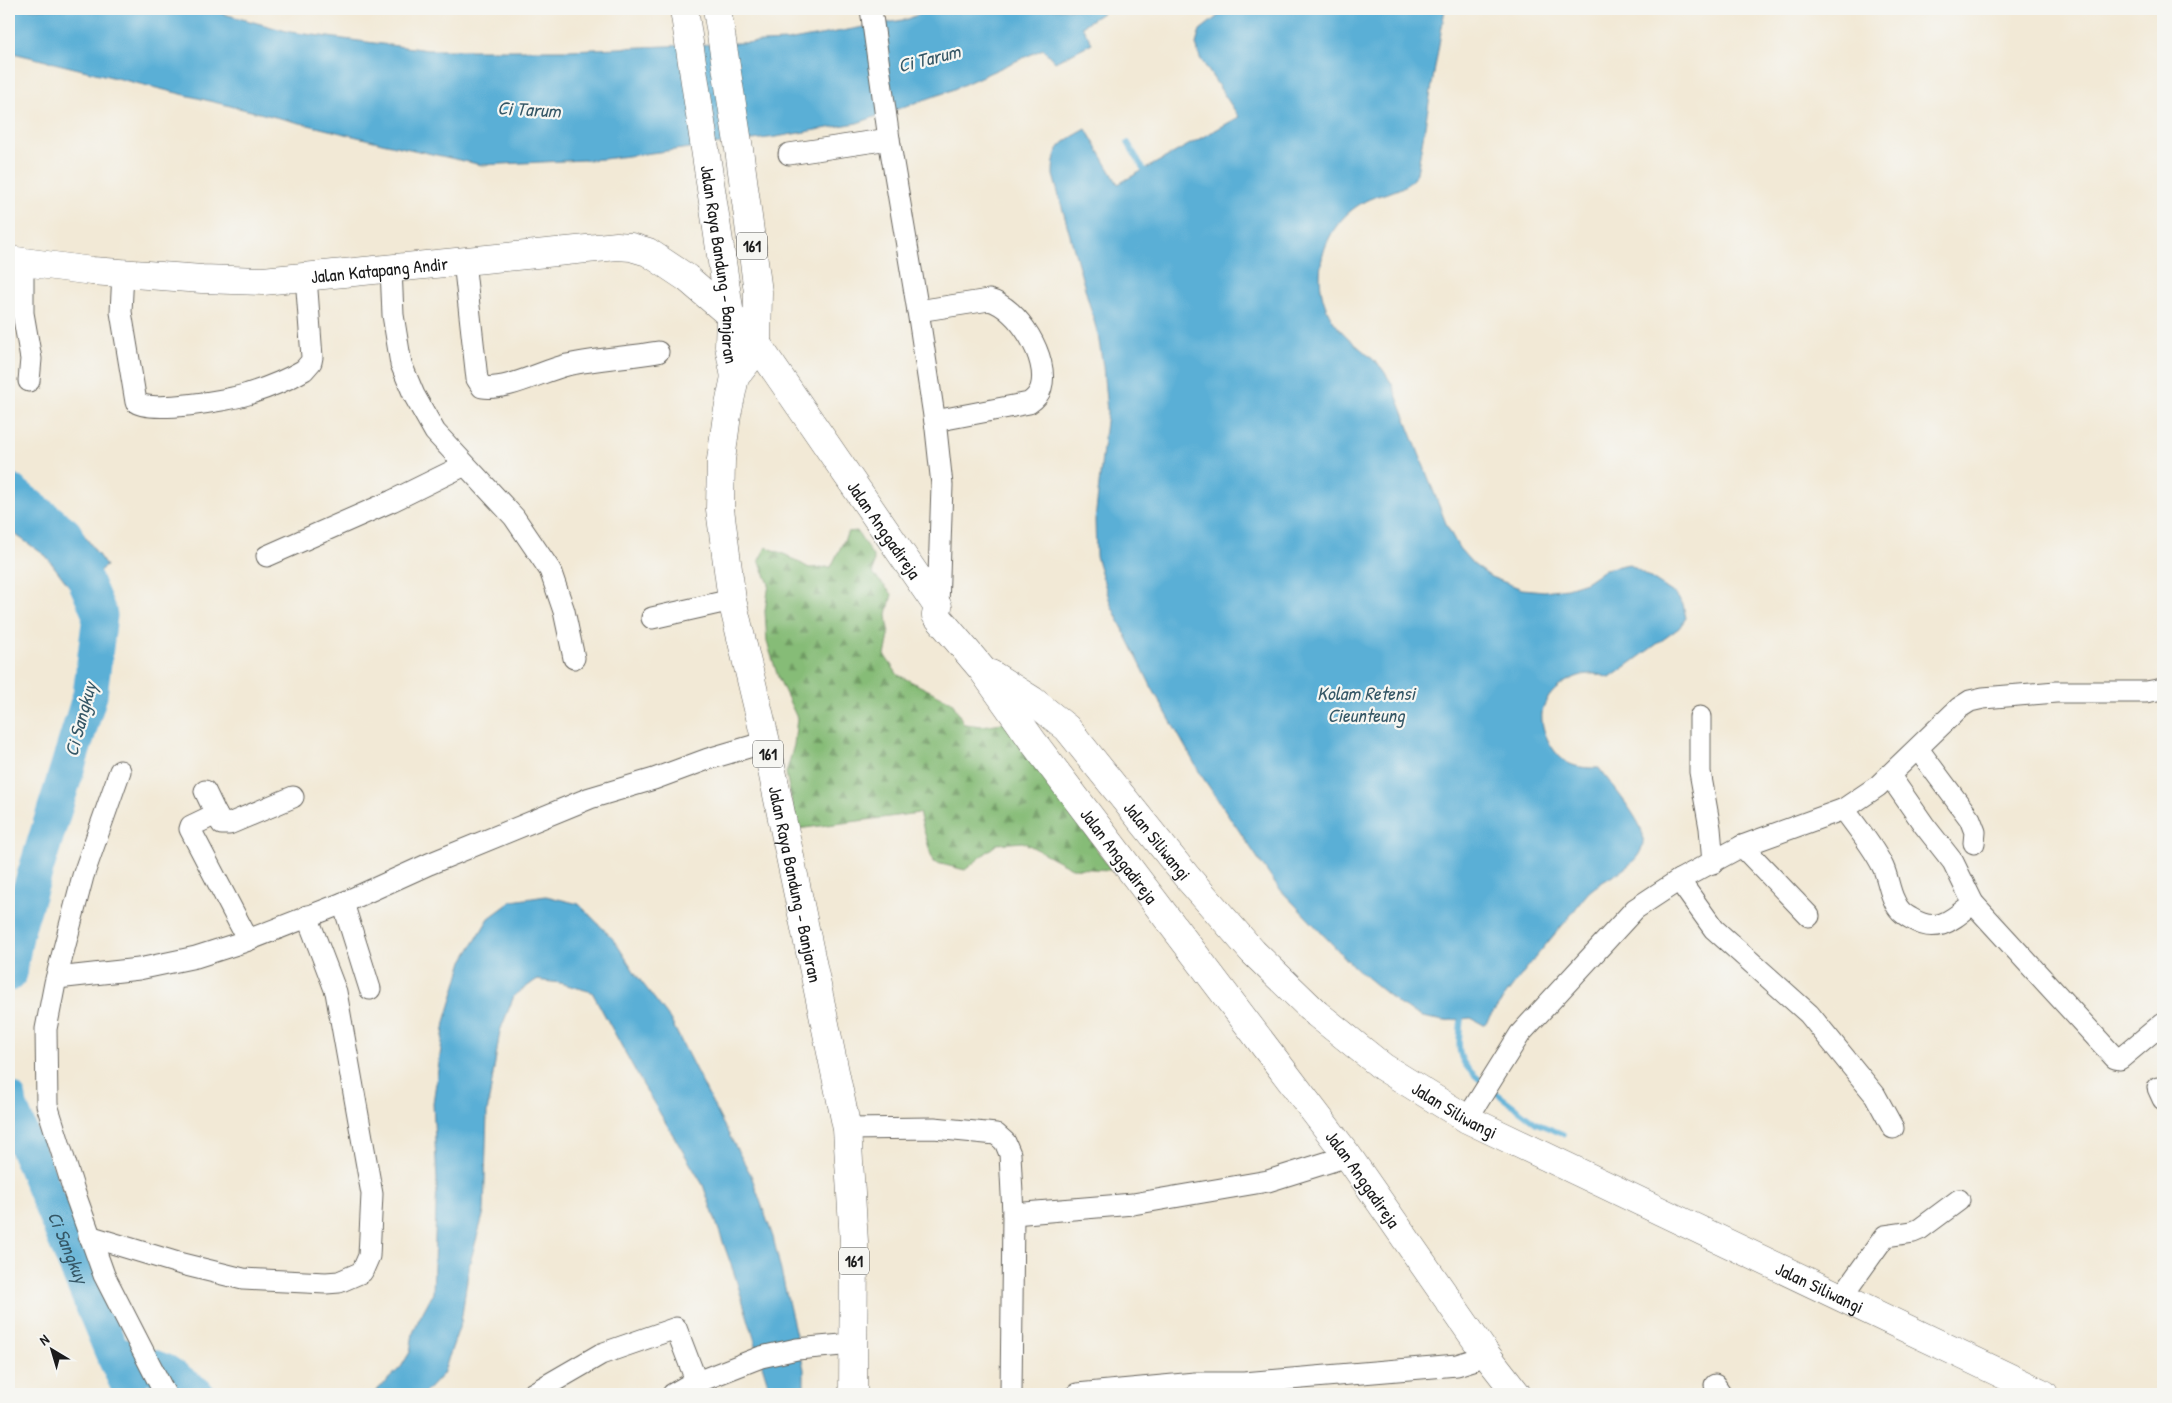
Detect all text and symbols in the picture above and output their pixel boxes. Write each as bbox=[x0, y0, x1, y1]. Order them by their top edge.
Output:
water label: Ci Tarum bbox=[895, 37, 964, 78]
water label: Ci Tarum bbox=[497, 94, 562, 124]
street label: Jalan Raya Bandung - Banjaran bbox=[695, 163, 745, 366]
road number: 161 bbox=[737, 232, 767, 260]
street label: Jalan Katapang Andir bbox=[310, 250, 449, 289]
street label: Jalan Anggadireja bbox=[842, 475, 927, 584]
water label: Ci Sangkuy bbox=[58, 677, 103, 759]
water label: Kolam Retensi Cieunteung bbox=[1317, 680, 1417, 728]
road number: 161 bbox=[753, 741, 783, 768]
street label: Jalan Raya Bandung - Banjaran bbox=[763, 784, 828, 985]
street label: Jalan Siliwangi bbox=[1118, 796, 1197, 885]
street label: Jalan Anggadireja bbox=[1075, 802, 1164, 909]
street label: Jalan Siliwangi bbox=[1407, 1075, 1501, 1144]
street label: Jalan Anggadireja bbox=[1320, 1125, 1407, 1233]
water label: Ci Sangkuy bbox=[42, 1207, 96, 1289]
road number: 161 bbox=[839, 1248, 869, 1274]
street label: Jalan Siliwangi bbox=[1772, 1256, 1868, 1319]
north arrow bbox=[28, 1326, 78, 1376]
text: N bbox=[35, 1329, 53, 1349]

